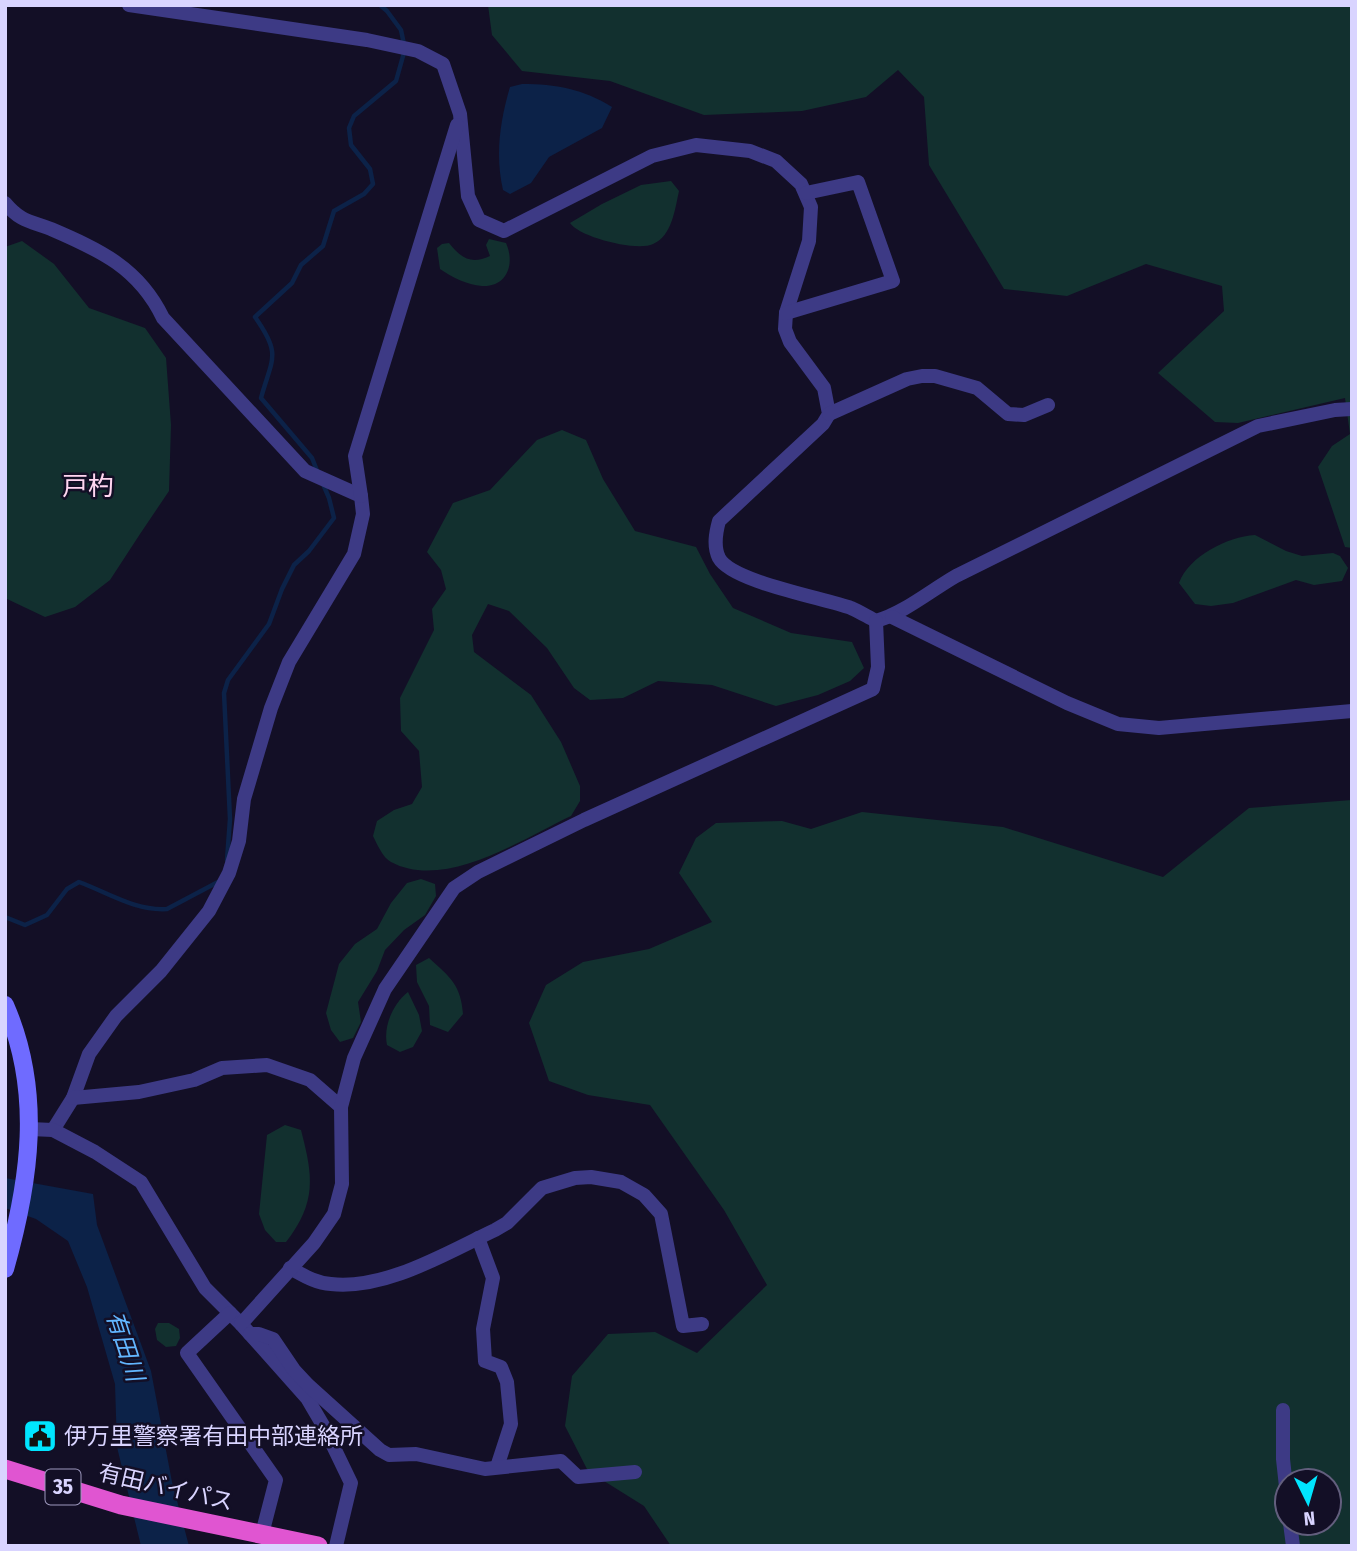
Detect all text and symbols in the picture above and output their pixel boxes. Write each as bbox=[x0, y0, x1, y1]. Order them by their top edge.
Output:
district label: 戸杓 bbox=[62, 471, 114, 502]
water label: 有田川 bbox=[101, 1307, 150, 1387]
public building icon: 伊万里警察署有田中部連絡所 bbox=[21, 1417, 59, 1455]
place label: 伊万里警察署有田中部連絡所 bbox=[64, 1422, 363, 1450]
street label: 有田バイパス bbox=[96, 1458, 236, 1516]
north arrow bbox=[1273, 1467, 1343, 1537]
road number: 35 bbox=[46, 1470, 80, 1504]
text: N bbox=[1303, 1506, 1316, 1530]

